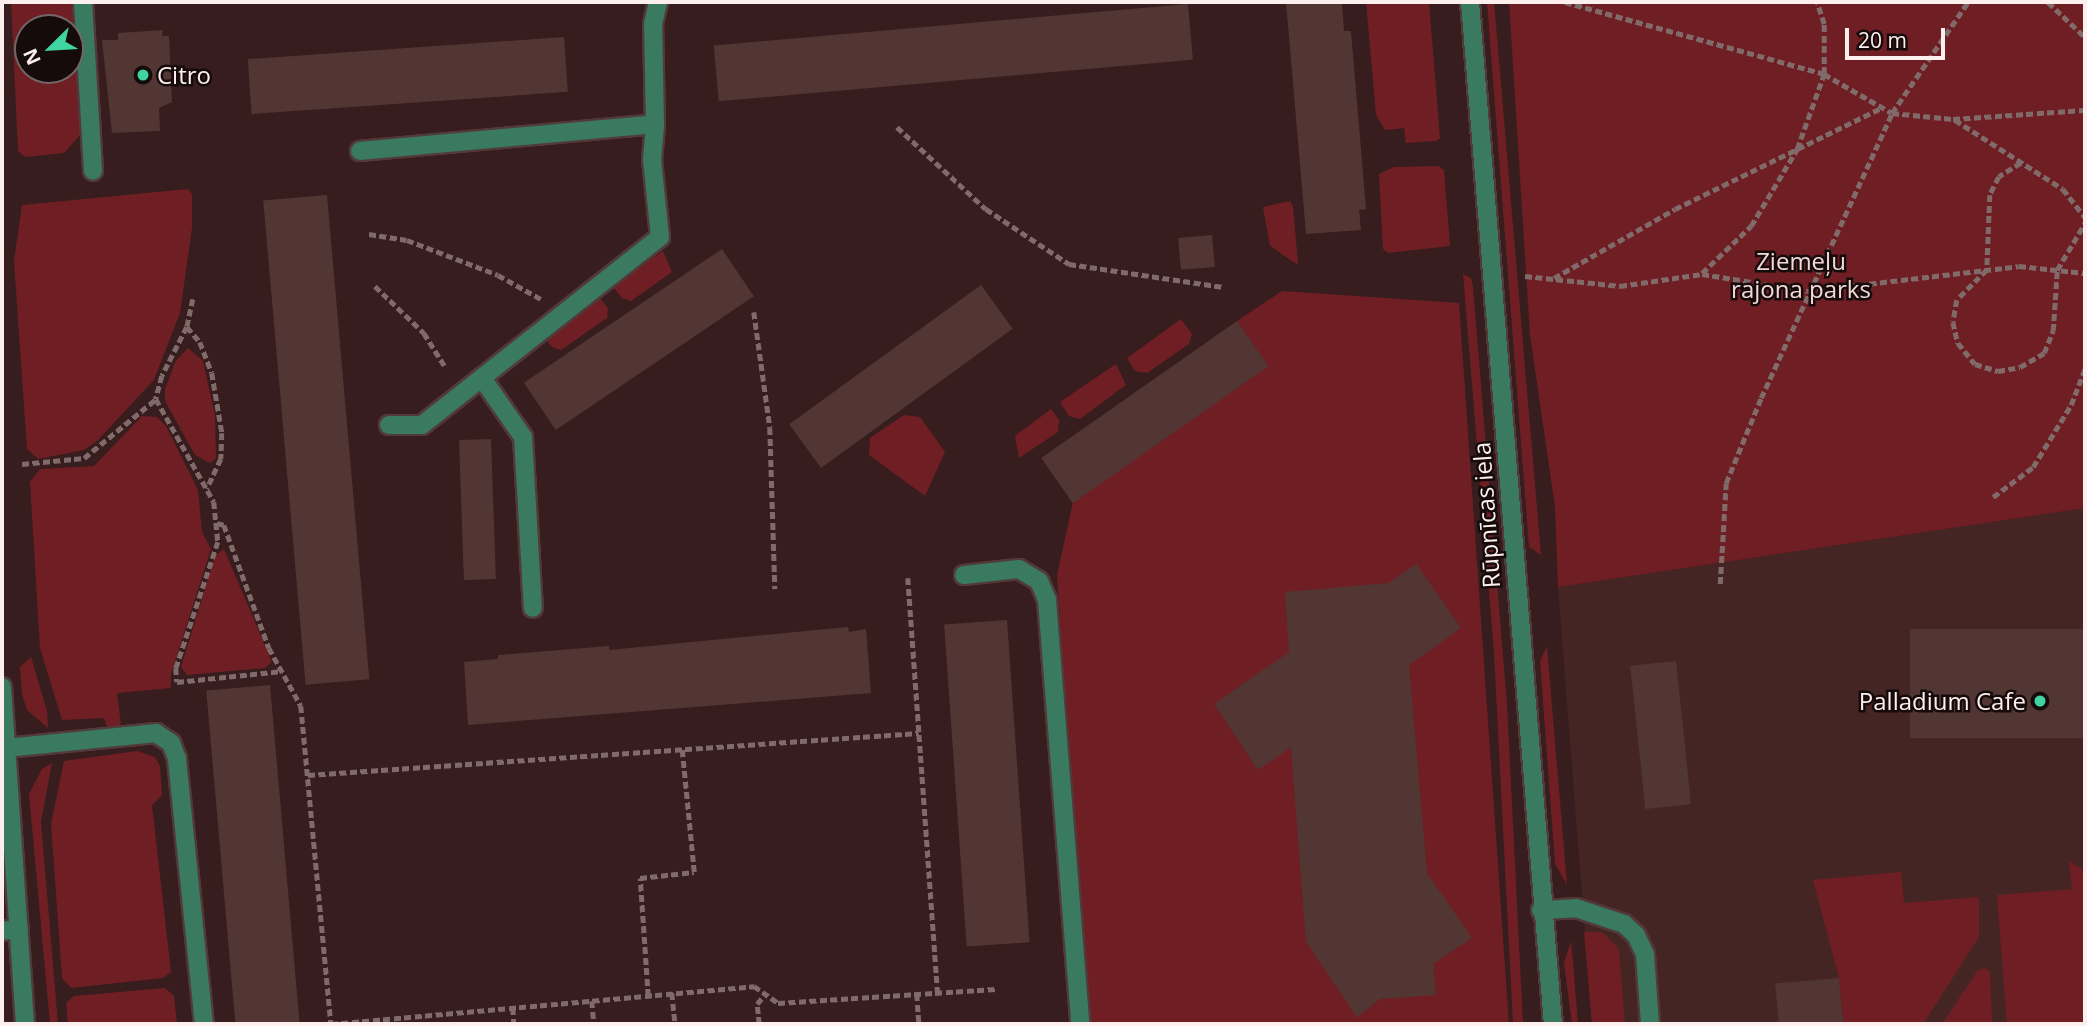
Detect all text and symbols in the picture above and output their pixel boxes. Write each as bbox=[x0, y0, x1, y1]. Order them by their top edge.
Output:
north arrow bbox=[14, 14, 84, 84]
scale bar bbox=[1849, 14, 1949, 58]
text: 20 m bbox=[1858, 26, 1907, 54]
text: N bbox=[17, 44, 47, 69]
place label: Citro bbox=[157, 61, 211, 89]
marker: Citro bbox=[135, 67, 151, 83]
park label: Ziemeļu rajona parks bbox=[1731, 247, 1871, 303]
street label: Rūpnīcas iela bbox=[1467, 441, 1505, 589]
place label: Palladium Cafe bbox=[1859, 687, 2026, 715]
marker: Palladium Cafe bbox=[2032, 693, 2048, 709]

